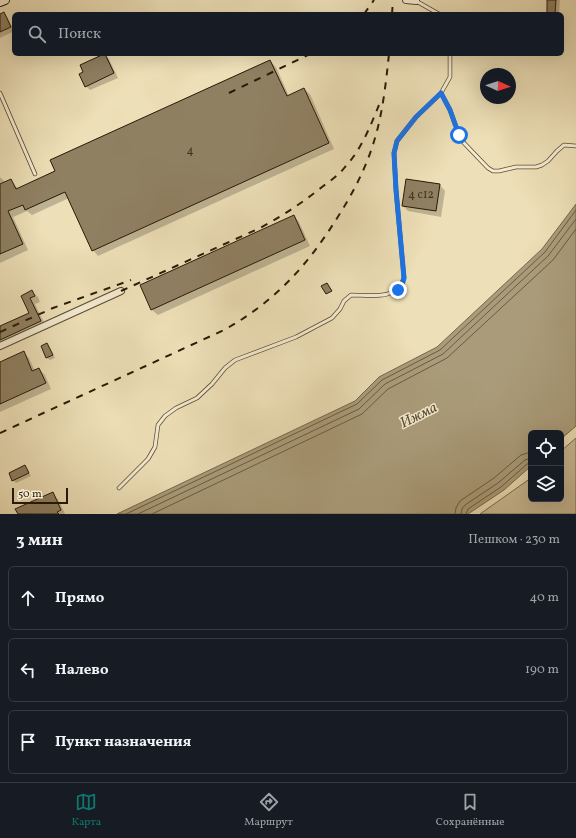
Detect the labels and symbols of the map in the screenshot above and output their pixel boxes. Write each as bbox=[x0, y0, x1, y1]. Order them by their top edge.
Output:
north arrow bbox=[480, 68, 516, 104]
route start bbox=[450, 126, 468, 144]
house number: 4 bbox=[186, 143, 194, 159]
house number: 4 с12 bbox=[408, 187, 434, 203]
route end bbox=[389, 281, 407, 299]
water label: Ижма bbox=[397, 398, 441, 434]
scale bar bbox=[12, 486, 68, 505]

